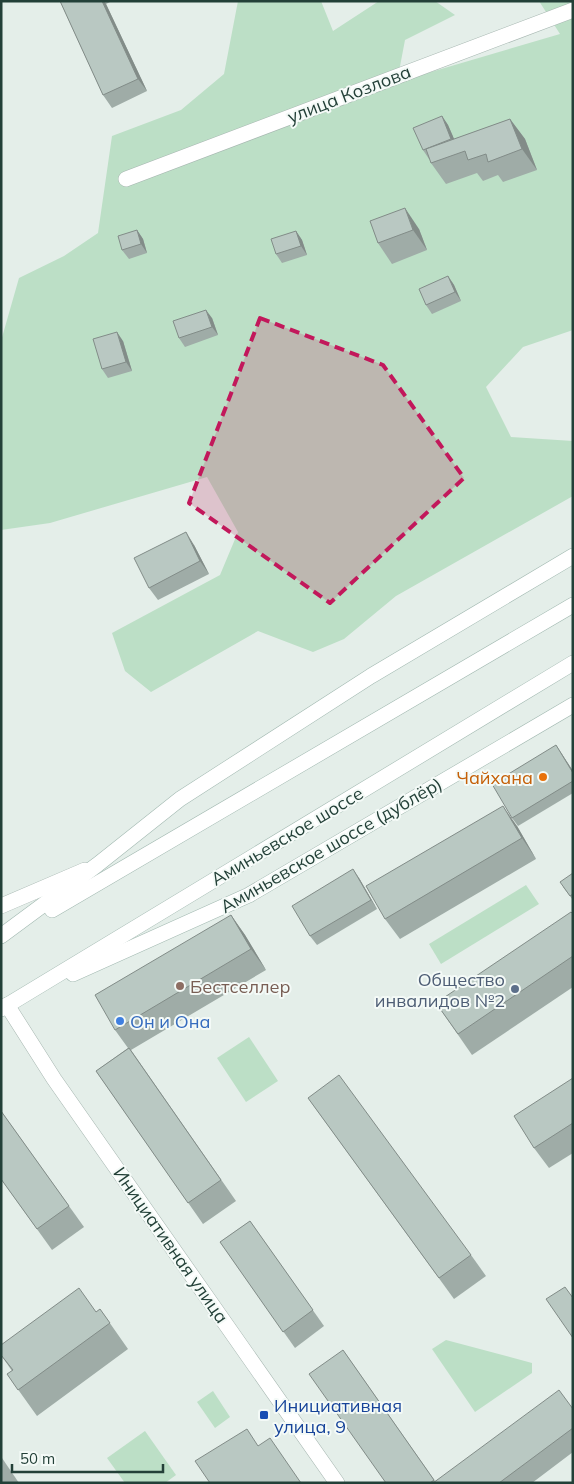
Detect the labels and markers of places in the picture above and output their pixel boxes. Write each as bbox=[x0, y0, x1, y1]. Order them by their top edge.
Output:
place label: Чайхана bbox=[456, 766, 533, 789]
marker: Чайхана bbox=[537, 771, 549, 783]
place label: Общество инвалидов №2 bbox=[375, 968, 505, 1012]
place label: Бестселлер bbox=[190, 975, 291, 998]
marker: Бестселлер bbox=[174, 980, 186, 992]
marker: Общество инвалидов №2 bbox=[509, 983, 521, 995]
place label: Он и Она bbox=[130, 1010, 210, 1033]
marker: Он и Она bbox=[114, 1015, 126, 1027]
place label: Инициативная улица, 9 bbox=[274, 1394, 402, 1438]
marker: Инициативная улица, 9 bbox=[258, 1409, 270, 1421]

